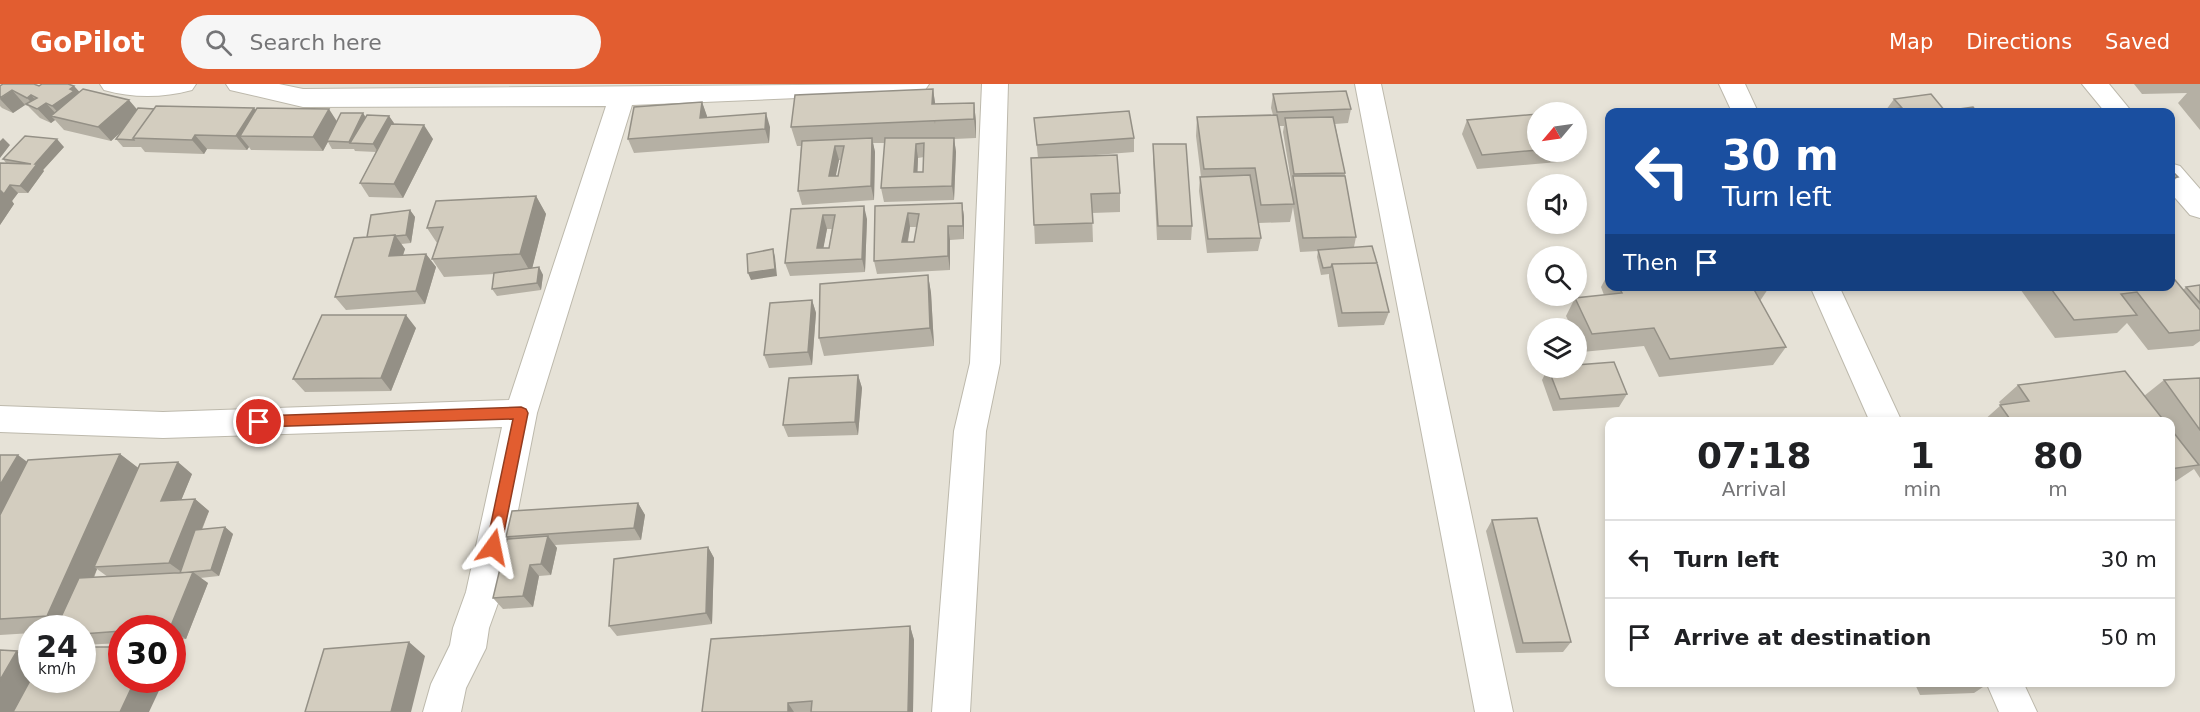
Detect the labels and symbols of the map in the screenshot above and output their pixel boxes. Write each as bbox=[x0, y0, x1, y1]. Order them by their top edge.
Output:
north arrow bbox=[1527, 102, 1587, 162]
pin bbox=[233, 396, 284, 447]
position arrow bbox=[461, 515, 525, 579]
speed limit sign: 30 bbox=[108, 615, 186, 693]

